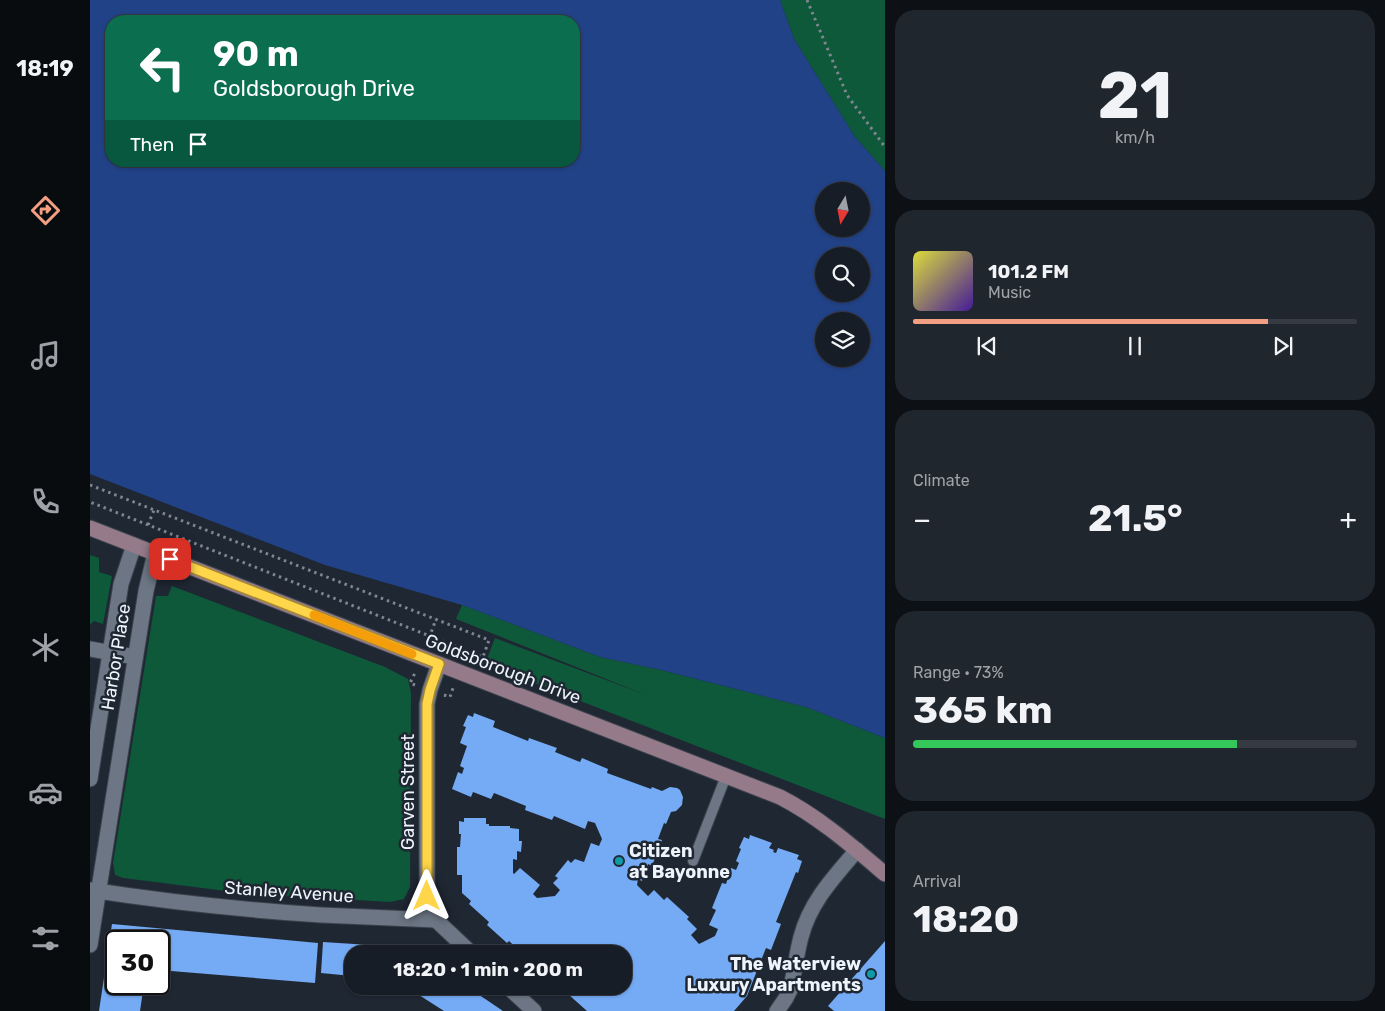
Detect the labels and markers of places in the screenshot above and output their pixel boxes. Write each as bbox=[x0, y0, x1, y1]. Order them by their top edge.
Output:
pin bbox=[149, 538, 191, 580]
place label: Citizen at Bayonne bbox=[629, 840, 730, 883]
marker: Citizen at Bayonne bbox=[613, 855, 625, 867]
place label: The Waterview Luxury Apartments bbox=[686, 953, 861, 996]
marker: The Waterview Luxury Apartments bbox=[865, 968, 877, 980]

